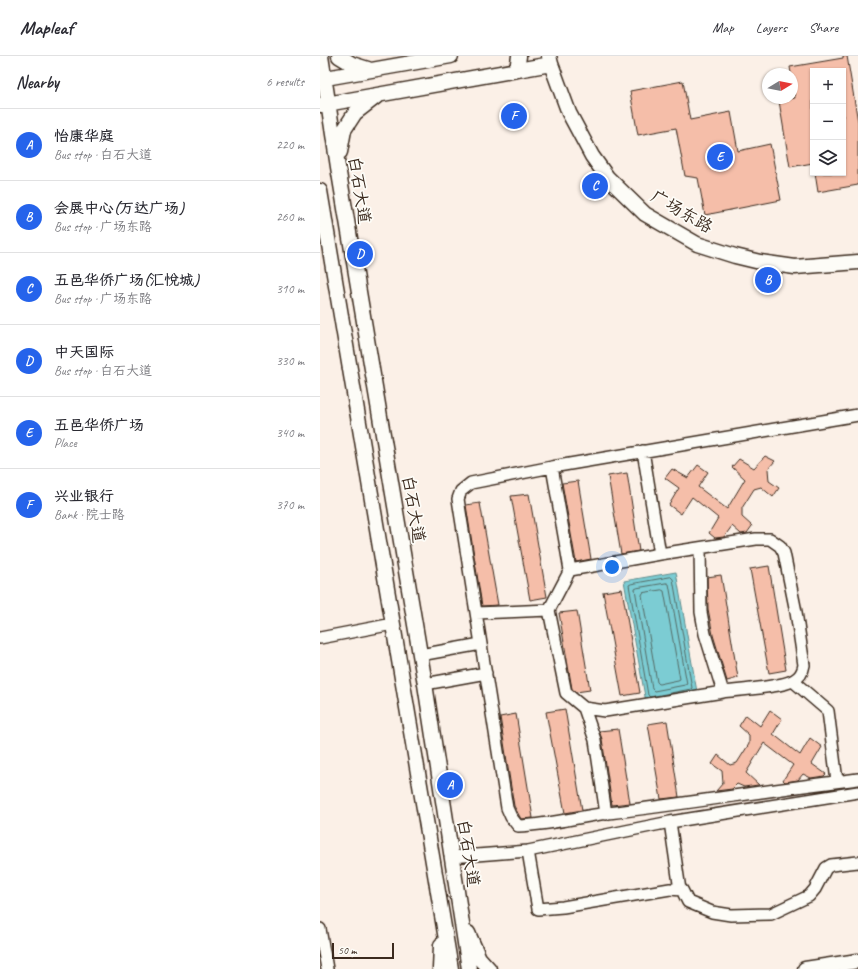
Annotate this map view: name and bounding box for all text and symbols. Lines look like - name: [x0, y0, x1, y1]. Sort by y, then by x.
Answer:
- text: Mapleaf: [20, 16, 73, 40]
- text: Map: [712, 19, 734, 36]
- text: Layers: [756, 19, 787, 36]
- text: Share: [809, 19, 838, 36]
- north arrow: [762, 68, 798, 104]
- map controls: [810, 68, 846, 176]
- button: +: [810, 68, 846, 104]
- text: Nearby: [16, 72, 59, 93]
- text: 6 results: [266, 74, 304, 90]
- pin: F: [501, 101, 527, 131]
- button: −: [810, 104, 846, 140]
- text: 怡康华庭: [54, 127, 114, 146]
- text: A: [26, 137, 32, 153]
- text: 220 m: [276, 137, 304, 153]
- button: layers: [810, 140, 846, 176]
- pin: E: [707, 142, 733, 172]
- text: Bus stop · 白石大道: [54, 147, 152, 163]
- street label: 白石大道: [344, 155, 375, 225]
- pin: C: [582, 171, 608, 201]
- street label: 广场东路: [647, 185, 716, 238]
- text: 会展中心(万达广场): [54, 199, 184, 218]
- text: B: [26, 209, 32, 225]
- text: 260 m: [276, 209, 304, 225]
- text: Bus stop · 广场东路: [54, 219, 152, 235]
- pin: D: [347, 239, 373, 269]
- pin: B: [755, 265, 781, 295]
- text: 五邑华侨广场(汇悦城): [54, 271, 199, 290]
- text: C: [26, 281, 32, 297]
- text: 310 m: [276, 281, 304, 297]
- text: Bus stop · 广场东路: [54, 291, 152, 307]
- text: 中天国际: [54, 343, 114, 362]
- text: D: [25, 353, 33, 369]
- text: 330 m: [276, 353, 304, 369]
- text: Bus stop · 白石大道: [54, 363, 152, 379]
- text: 五邑华侨广场: [54, 416, 144, 435]
- text: E: [26, 425, 32, 441]
- text: 340 m: [276, 425, 304, 441]
- text: Place: [54, 435, 77, 451]
- street label: 白石大道: [397, 474, 430, 544]
- text: 兴业银行: [54, 487, 114, 506]
- text: F: [26, 497, 32, 513]
- text: 370 m: [276, 497, 304, 513]
- text: Bank · 院士路: [54, 507, 125, 523]
- your location: [602, 557, 622, 577]
- pin: A: [437, 770, 463, 800]
- street label: 白石大道: [453, 818, 484, 888]
- scale bar: [332, 941, 394, 960]
- text: 50 m: [338, 943, 357, 957]

